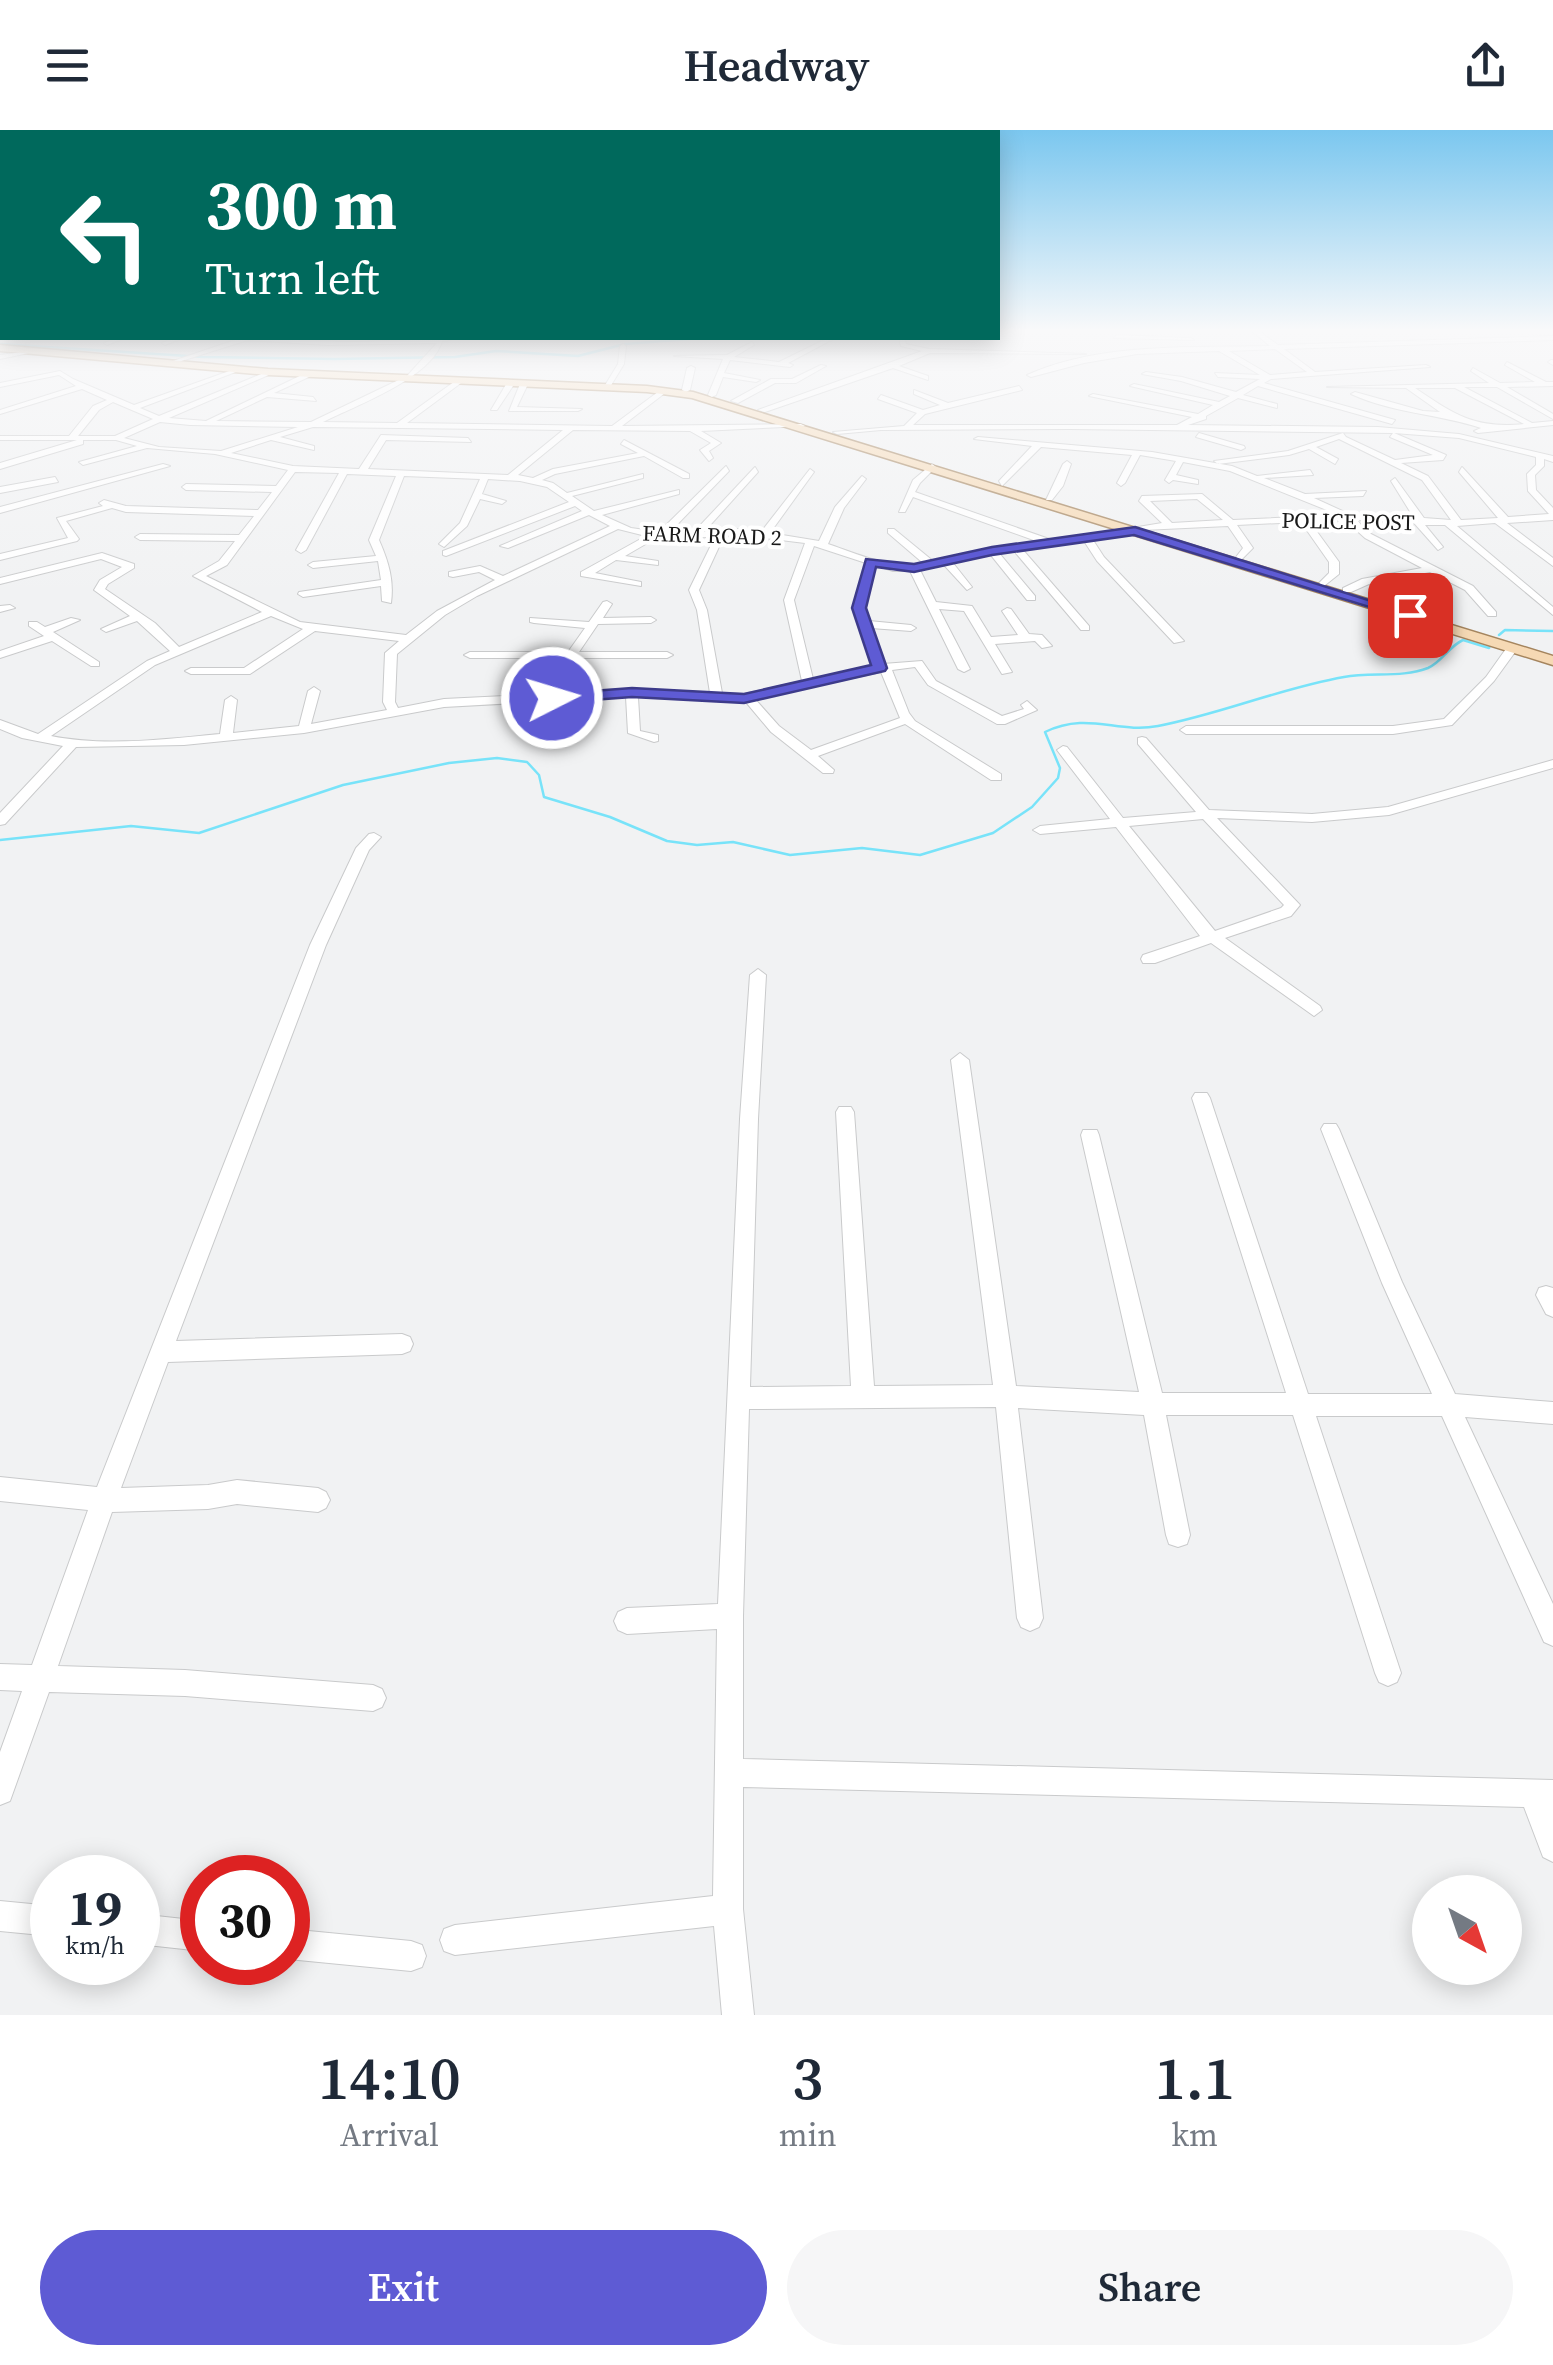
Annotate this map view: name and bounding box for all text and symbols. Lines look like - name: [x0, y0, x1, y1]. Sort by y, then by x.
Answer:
- text: Headway: [683, 34, 870, 96]
- icon: menu: [40, 38, 95, 93]
- icon: share: [1458, 38, 1513, 93]
- text: 300 m: [205, 156, 397, 252]
- icon: left: [40, 170, 170, 300]
- text: Turn left: [205, 247, 379, 309]
- street label: POLICE POST: [1281, 505, 1415, 537]
- street label: FARM ROAD 2: [642, 518, 782, 552]
- pin: [1368, 573, 1453, 658]
- icon: arrive: [1383, 588, 1438, 643]
- position arrow: [500, 646, 604, 750]
- speed limit sign: 30: [180, 1855, 310, 1985]
- text: 19: [68, 1873, 122, 1942]
- north arrow: [1412, 1875, 1522, 1985]
- map controls: [1412, 1875, 1522, 1985]
- text: km/h: [65, 1928, 125, 1962]
- text: 14:10: [318, 2037, 461, 2119]
- text: 3: [792, 2037, 823, 2119]
- text: 1.1: [1155, 2037, 1235, 2119]
- text: Arrival: [340, 2113, 439, 2157]
- text: min: [779, 2113, 837, 2157]
- text: km: [1172, 2113, 1218, 2157]
- button: Exit: [40, 2230, 767, 2345]
- button: Share: [787, 2230, 1513, 2345]

